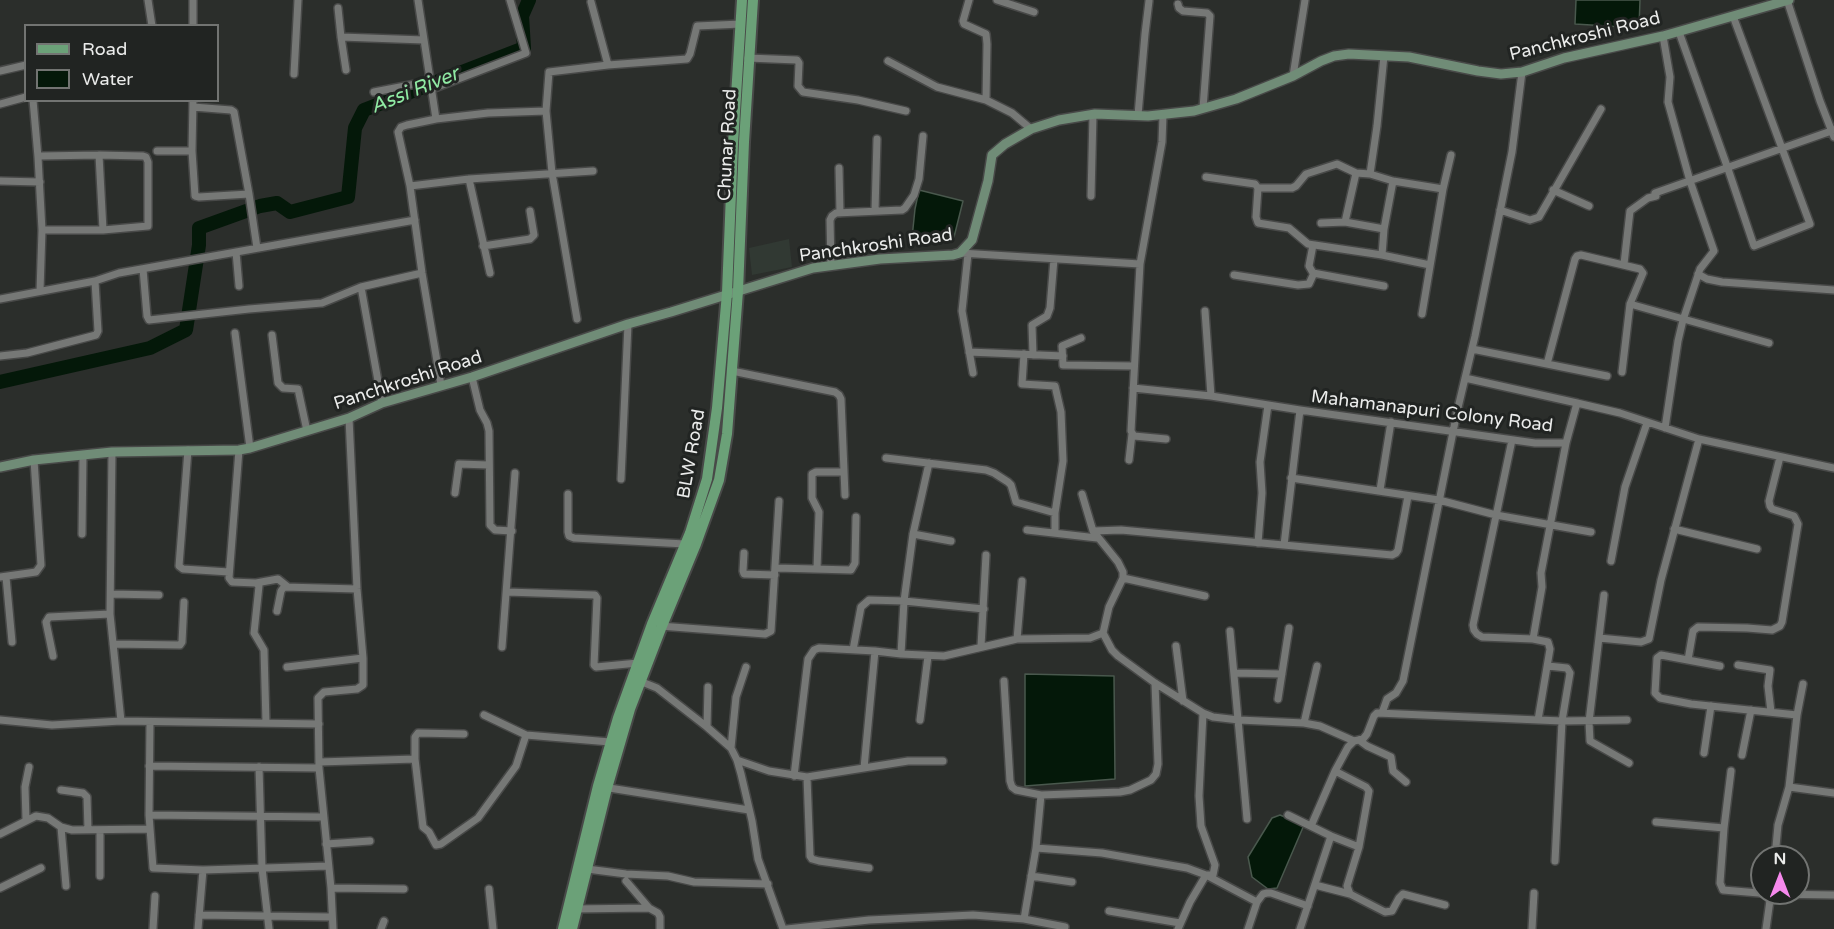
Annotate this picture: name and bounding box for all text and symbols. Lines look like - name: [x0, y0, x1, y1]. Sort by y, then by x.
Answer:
- street label: Panchkroshi Road: [1507, 8, 1663, 66]
- legend: [24, 24, 219, 102]
- text: Road: [82, 38, 127, 60]
- water label: Assi River: [367, 62, 463, 120]
- text: Water: [82, 68, 133, 90]
- street label: Chunar Road: [714, 88, 742, 202]
- street label: Panchkroshi Road: [798, 225, 954, 267]
- street label: Panchkroshi Road: [331, 347, 485, 415]
- street label: Mahamanapuri Colony Road: [1310, 386, 1554, 438]
- street label: BLW Road: [674, 408, 710, 500]
- north arrow: [1750, 845, 1810, 905]
- text: N: [1774, 849, 1786, 869]

